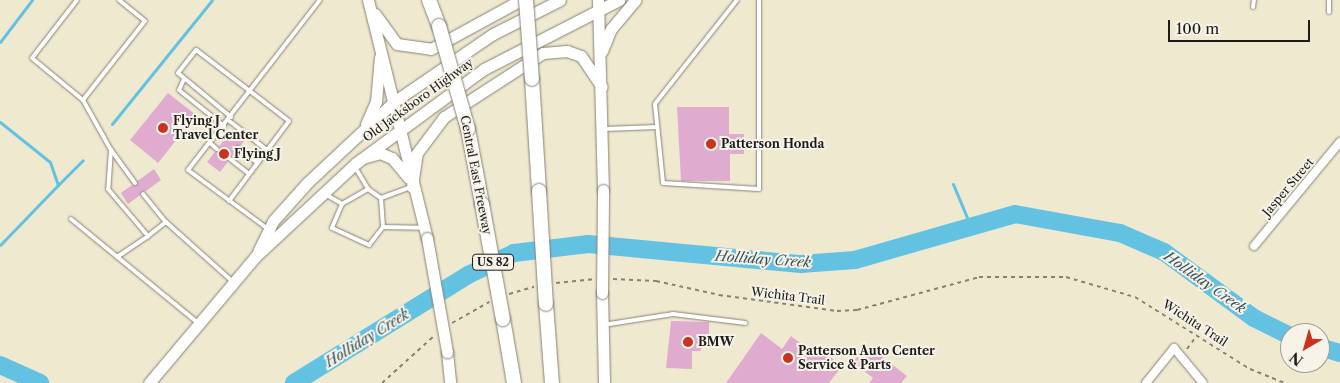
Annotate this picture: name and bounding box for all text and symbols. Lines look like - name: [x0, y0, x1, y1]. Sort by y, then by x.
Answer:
- scale bar: [1170, 10, 1312, 42]
- text: 100 m: [1176, 19, 1219, 38]
- street label: Old Jacksboro Highway: [360, 55, 476, 145]
- place label: Flying J Travel Center: [173, 114, 258, 142]
- street label: Central East Freeway: [457, 114, 495, 236]
- marker: Flying J Travel Center: [157, 122, 169, 134]
- place label: Patterson Honda: [721, 137, 825, 151]
- marker: Patterson Honda: [705, 138, 717, 150]
- place label: Flying J: [234, 147, 281, 161]
- marker: Flying J: [218, 148, 230, 160]
- street label: Jasper Street: [1259, 155, 1317, 219]
- water label: Holliday Creek: [715, 247, 811, 271]
- water label: Holliday Creek: [1161, 248, 1249, 316]
- road number: US 82: [472, 253, 514, 270]
- street label: Wichita Trail: [750, 284, 826, 308]
- street label: Wichita Trail: [1160, 297, 1230, 349]
- water label: Holliday Creek: [322, 305, 412, 371]
- north arrow: [1280, 323, 1330, 373]
- place label: BMW: [698, 335, 734, 349]
- marker: BMW: [682, 336, 694, 348]
- place label: Patterson Auto Center Service & Parts: [798, 344, 935, 372]
- text: N: [1286, 348, 1307, 370]
- marker: Patterson Auto Center Service & Parts: [782, 352, 794, 364]

